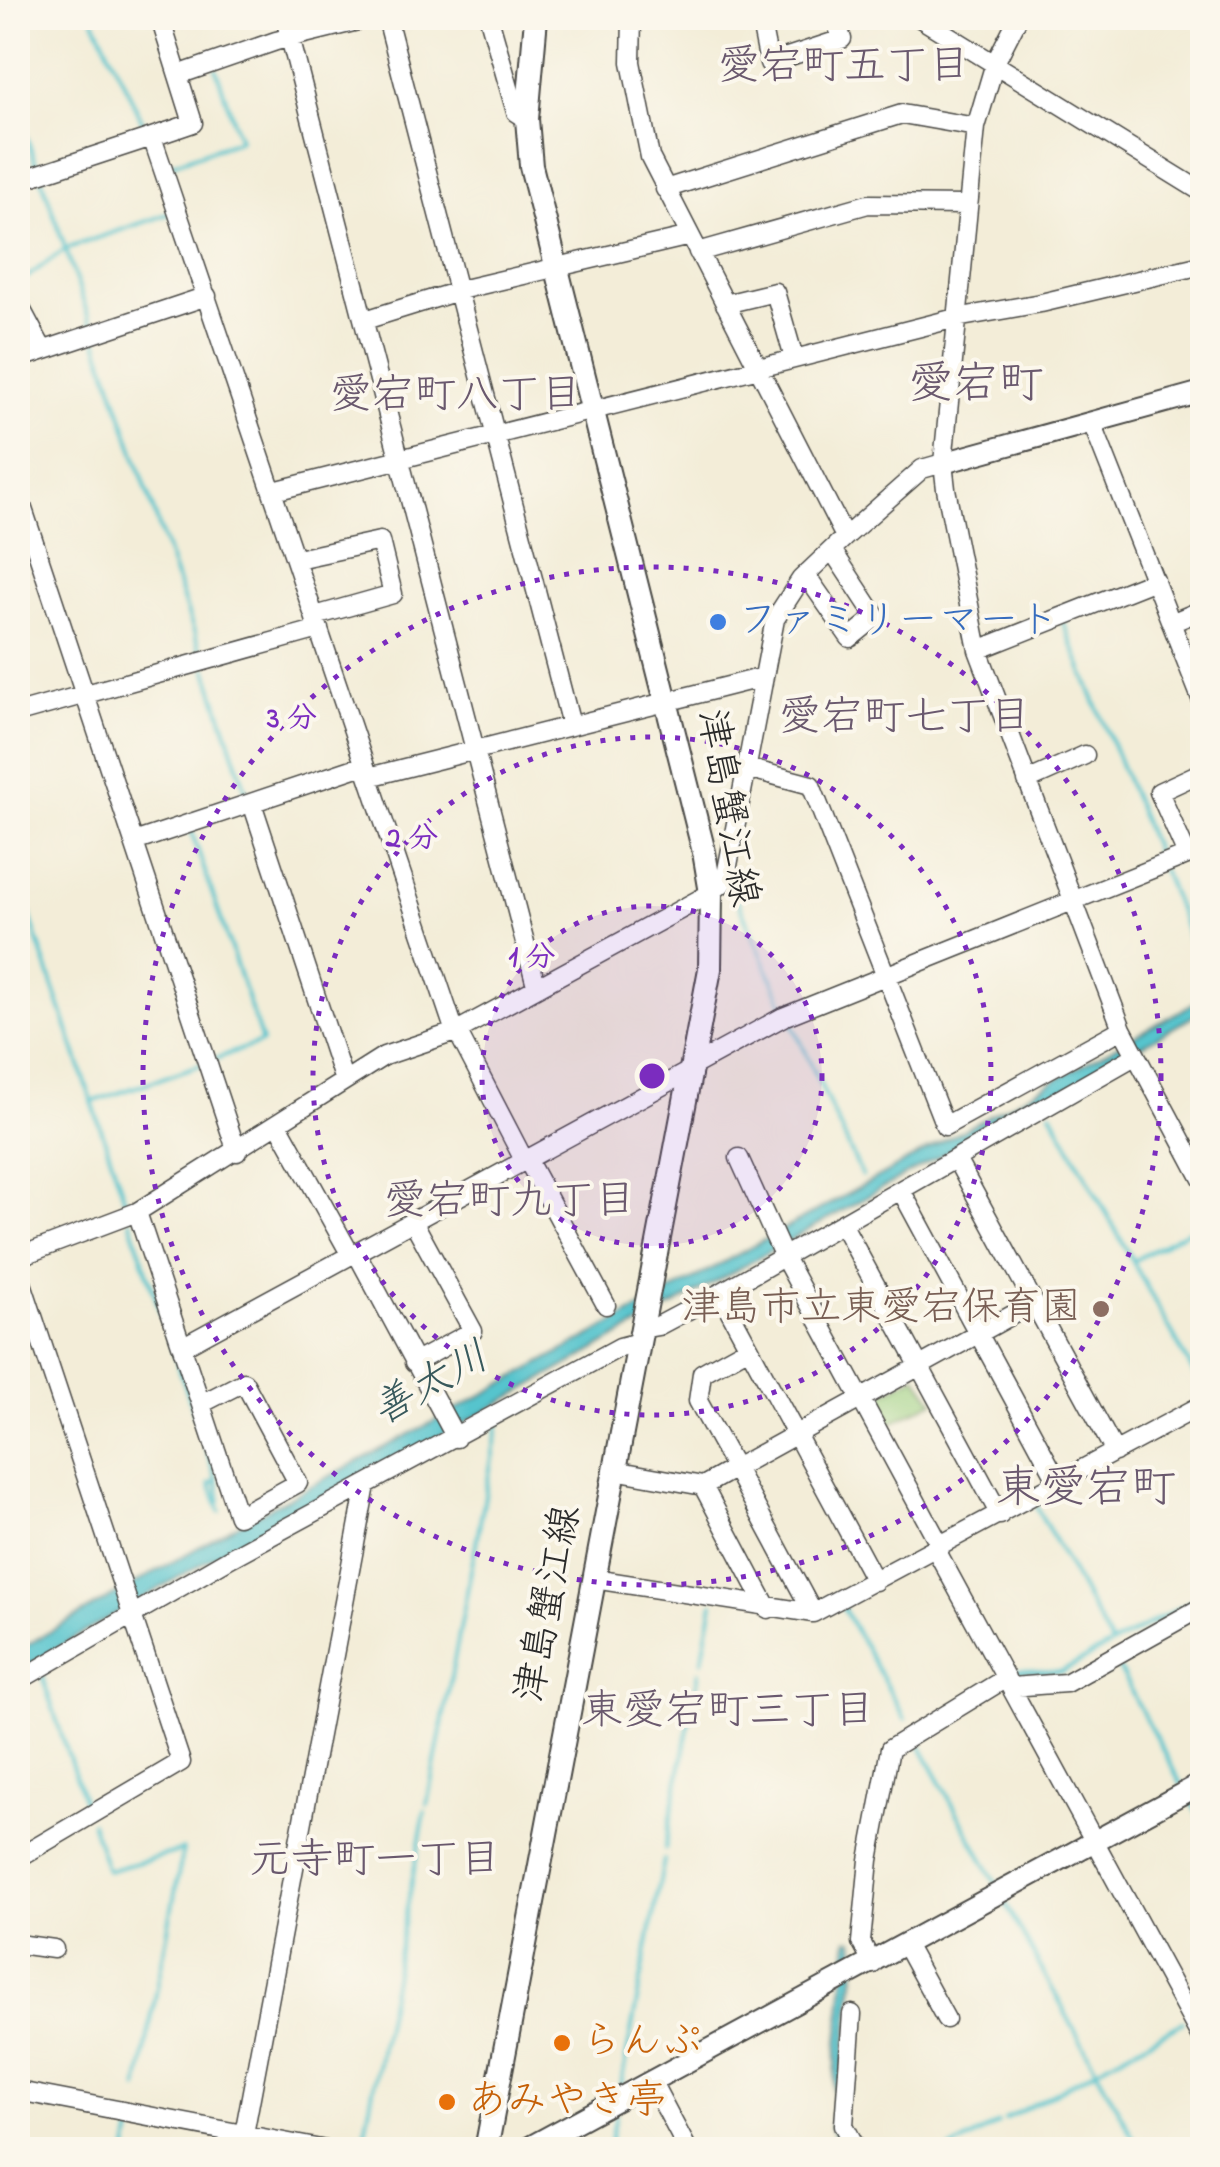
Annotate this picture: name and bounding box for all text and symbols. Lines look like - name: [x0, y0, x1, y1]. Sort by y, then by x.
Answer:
- district label: 愛宕町五丁目: [718, 37, 970, 98]
- district label: 愛宕町: [908, 353, 1044, 419]
- district label: 愛宕町八丁目: [330, 366, 582, 427]
- place label: ファミリーマート: [738, 593, 1059, 652]
- marker: ファミリーマート: [707, 611, 729, 633]
- district label: 愛宕町七丁目: [779, 688, 1031, 749]
- text: 3 分: [266, 698, 317, 742]
- street label: 津島蟹江線: [680, 704, 772, 912]
- text: 2 分: [385, 818, 438, 862]
- text: 1 分: [508, 937, 556, 981]
- centre of rings: [634, 1058, 670, 1094]
- district label: 愛宕町九丁目: [384, 1172, 636, 1233]
- place label: 津島市立東愛宕保育園: [681, 1280, 1081, 1339]
- marker: 津島市立東愛宕保育園: [1090, 1298, 1112, 1320]
- water label: 善太川: [361, 1328, 501, 1442]
- district label: 東愛宕町: [996, 1457, 1176, 1523]
- street label: 津島蟹江線: [502, 1500, 598, 1708]
- district label: 東愛宕町三丁目: [581, 1682, 875, 1743]
- district label: 元寺町一丁目: [249, 1831, 501, 1892]
- place label: らんぷ: [582, 2014, 702, 2073]
- marker: らんぷ: [551, 2032, 573, 2054]
- place label: あみやき亭: [467, 2073, 667, 2132]
- marker: あみやき亭: [436, 2091, 458, 2113]

